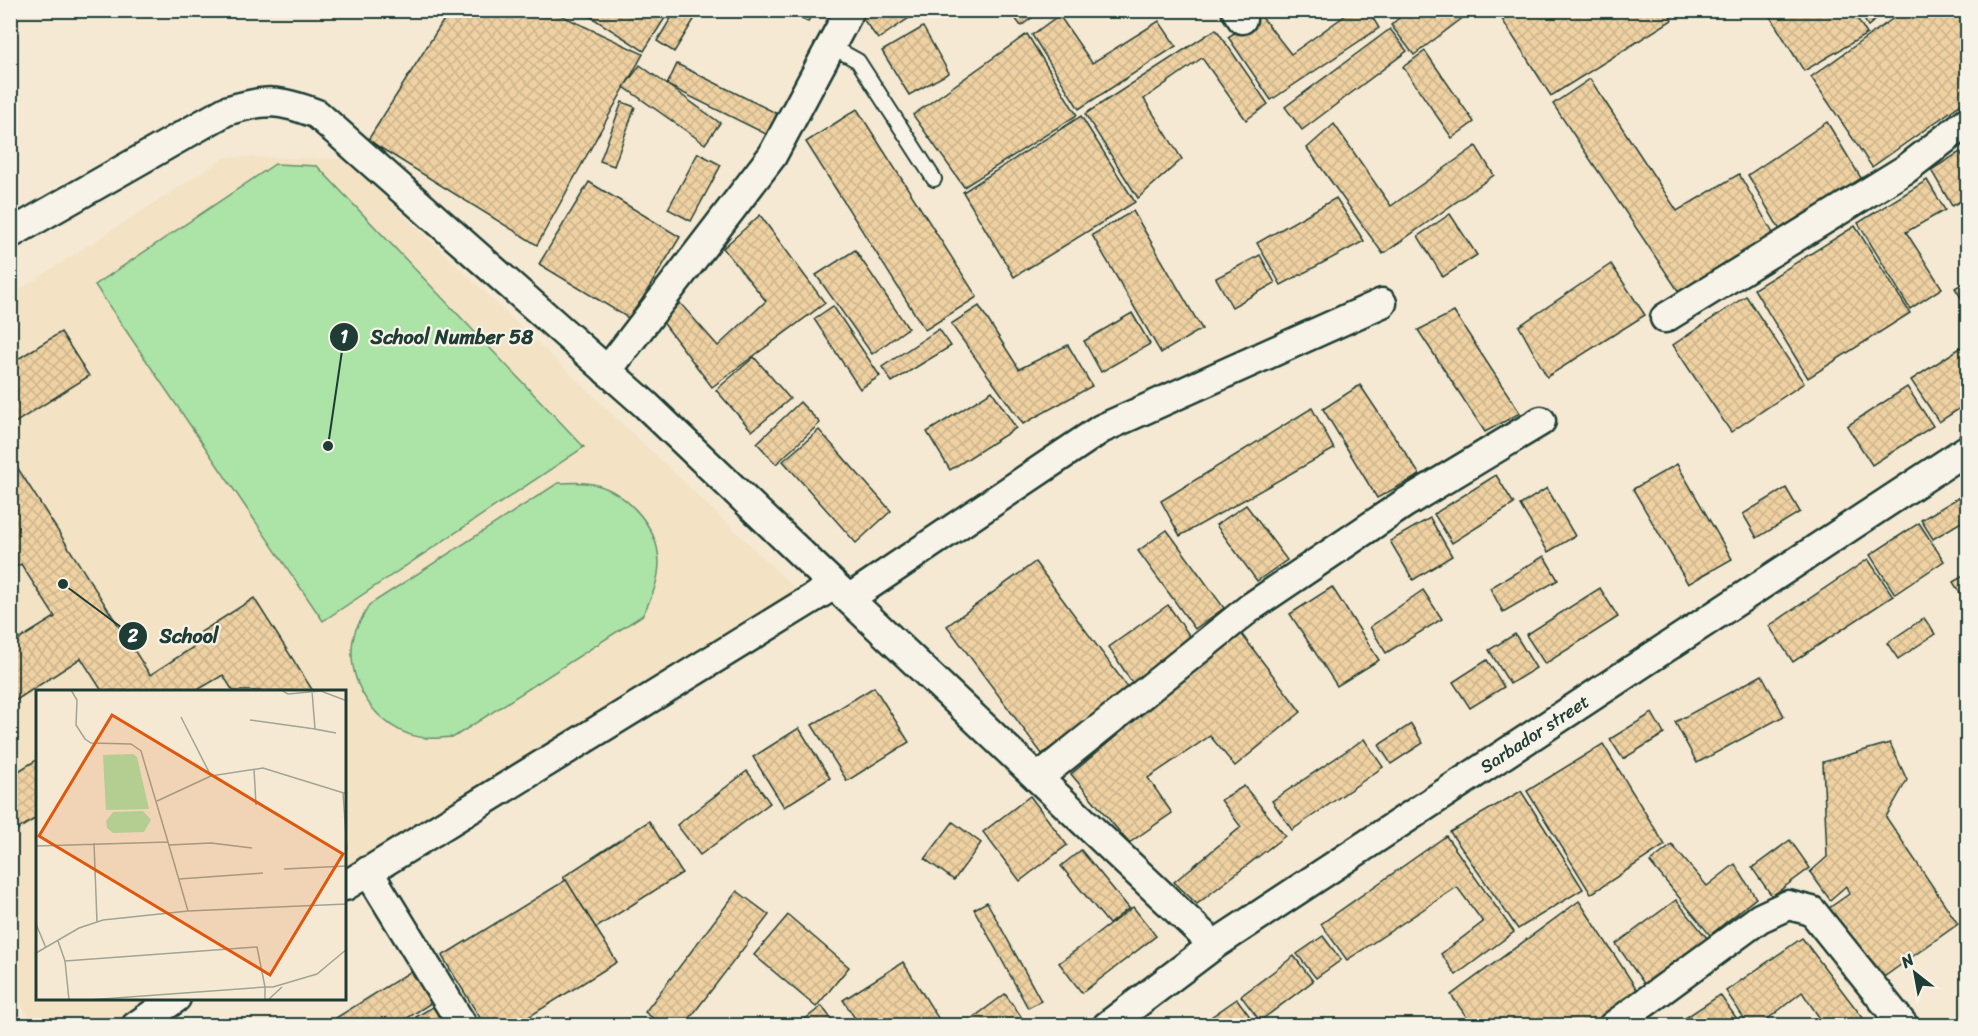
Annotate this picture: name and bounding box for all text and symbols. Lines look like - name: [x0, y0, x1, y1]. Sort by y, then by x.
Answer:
- callout: School Number 58: [329, 318, 546, 356]
- text: School Number 58: [370, 320, 534, 355]
- text: 1: [340, 321, 348, 353]
- callout: School: [118, 617, 231, 655]
- text: School: [158, 619, 220, 654]
- text: 2: [127, 620, 139, 652]
- street label: Sarbador street: [1473, 686, 1596, 782]
- inset map: [36, 690, 346, 1000]
- north arrow: [1885, 943, 1945, 1003]
- text: N: [1894, 945, 1921, 976]

